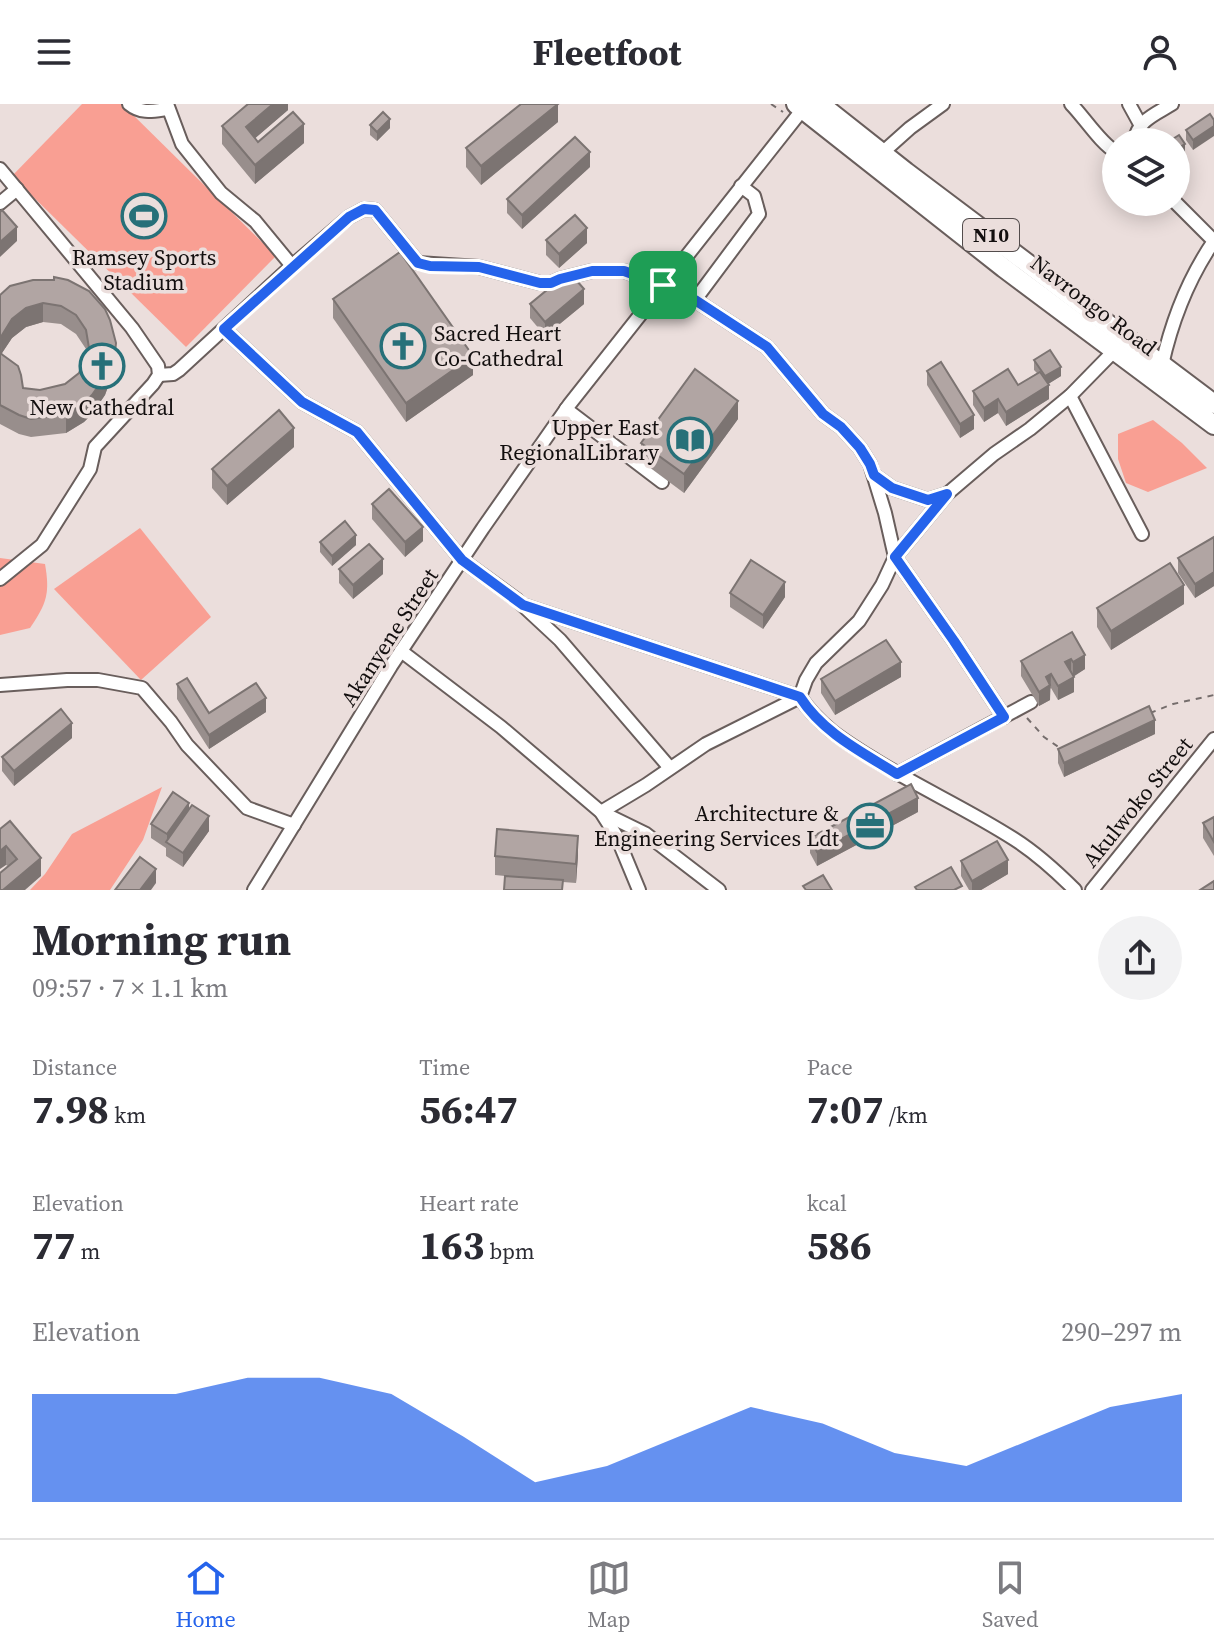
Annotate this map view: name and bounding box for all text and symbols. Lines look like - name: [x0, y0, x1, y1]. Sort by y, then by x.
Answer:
- text: Fleetfoot: [533, 28, 682, 77]
- icon: menu: [32, 30, 76, 74]
- icon: person: [1138, 30, 1182, 74]
- map controls: [1102, 128, 1190, 216]
- button: layers: [1102, 128, 1190, 216]
- sports icon: Ramsey Sports Stadium: [120, 192, 168, 240]
- road number: N10: [963, 219, 1019, 251]
- place label: Ramsey Sports Stadium: [72, 242, 216, 297]
- street label: Navrongo Road: [1025, 248, 1164, 363]
- pin: [629, 251, 697, 319]
- icon: arrive: [641, 263, 685, 307]
- place label: Sacred Heart Co-Cathedral: [434, 318, 563, 373]
- church icon: Sacred Heart Co-Cathedral: [379, 322, 427, 370]
- church icon: New Cathedral: [78, 342, 126, 390]
- place label: New Cathedral: [30, 392, 174, 422]
- place label: Upper East RegionalLibrary: [499, 412, 660, 467]
- library icon: Upper East RegionalLibrary: [666, 416, 714, 464]
- street label: Akanyene Street: [333, 561, 445, 712]
- street label: Akulwoko Street: [1075, 730, 1199, 873]
- place label: Architecture & Engineering Services Ldt: [594, 798, 840, 853]
- office icon: Architecture & Engineering Services Ldt: [846, 802, 894, 850]
- text: Morning run: [32, 909, 291, 970]
- button: share: [1098, 916, 1182, 1000]
- text: 09:57 · 7 × 1.1 km: [32, 970, 228, 1006]
- text: Distance: [32, 1052, 117, 1082]
- text: Time: [419, 1052, 470, 1082]
- text: Pace: [807, 1052, 853, 1082]
- text: 7.98: [32, 1082, 109, 1136]
- text: 56:47: [419, 1082, 518, 1136]
- text: 7:07: [807, 1082, 884, 1136]
- text: km: [109, 1100, 146, 1130]
- text: /km: [884, 1100, 928, 1130]
- text: Elevation: [32, 1188, 124, 1218]
- text: Heart rate: [419, 1188, 519, 1218]
- text: kcal: [807, 1188, 847, 1218]
- text: 77: [32, 1218, 75, 1272]
- text: 163: [419, 1218, 484, 1272]
- text: 586: [807, 1218, 872, 1272]
- text: m: [75, 1236, 100, 1266]
- text: bpm: [484, 1236, 535, 1266]
- text: Elevation: [32, 1314, 141, 1350]
- text: 290–297 m: [1061, 1314, 1182, 1350]
- tab: Home: [176, 1556, 236, 1634]
- tab: Map: [587, 1556, 631, 1634]
- tab: Saved: [982, 1556, 1038, 1634]

